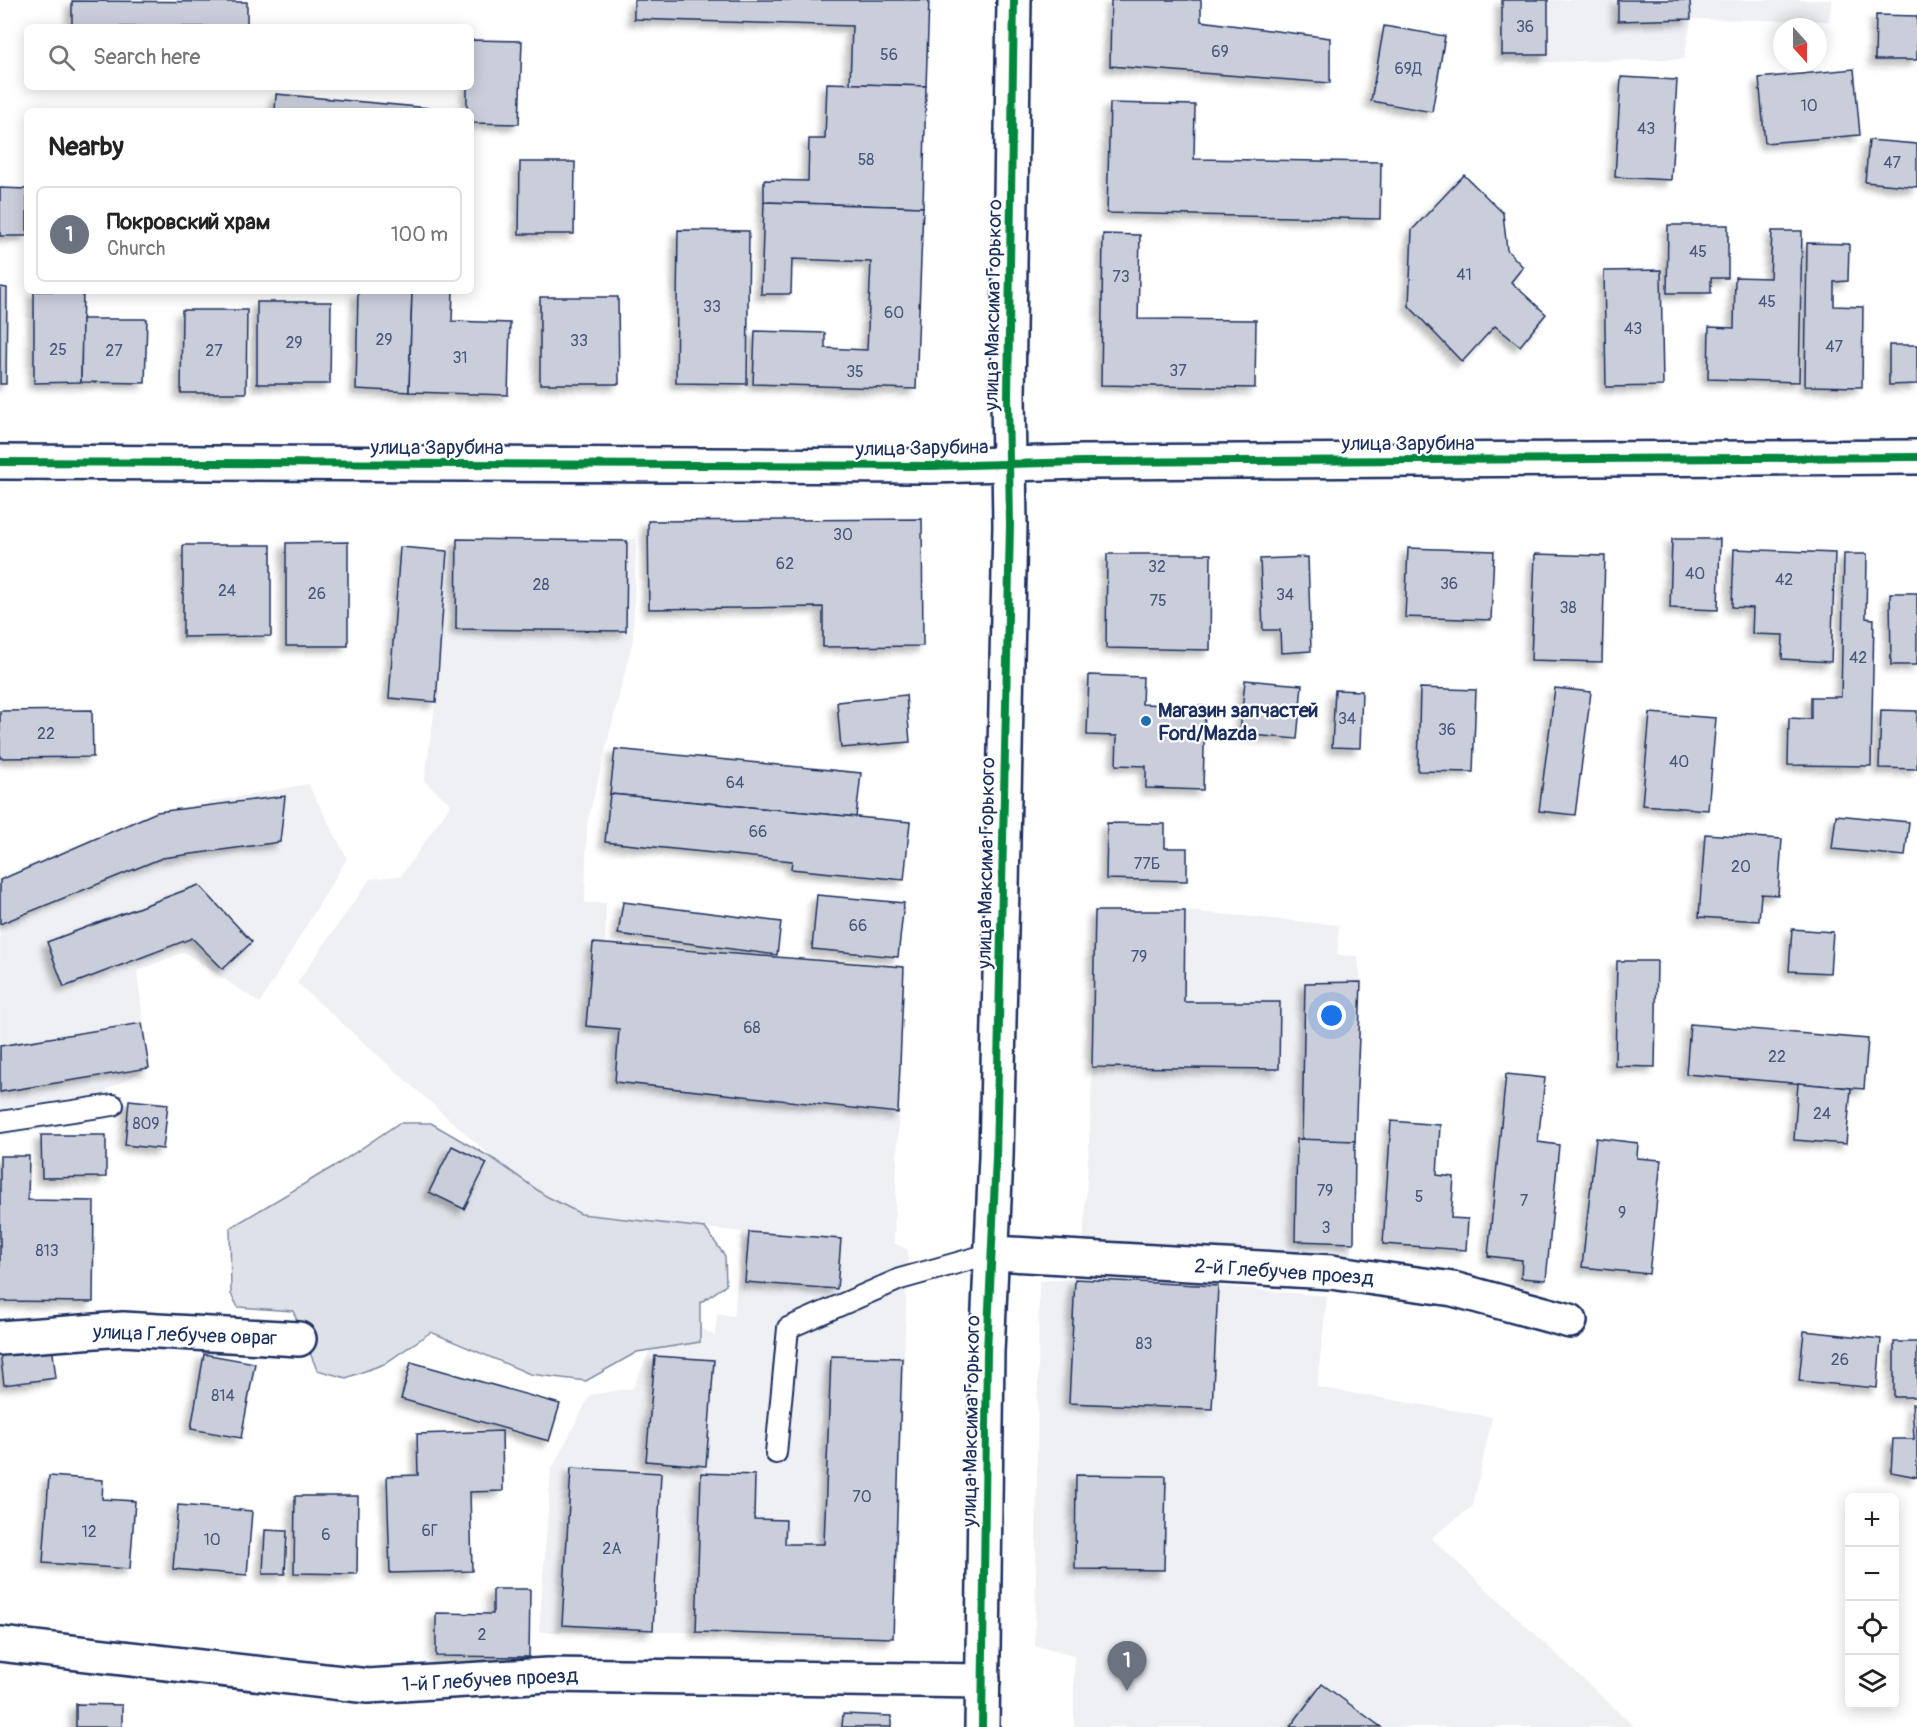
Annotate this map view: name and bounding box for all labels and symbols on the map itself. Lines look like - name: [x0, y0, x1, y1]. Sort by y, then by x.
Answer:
- house number: 36: [1516, 17, 1534, 37]
- north arrow: [1773, 18, 1827, 72]
- house number: 69: [1211, 42, 1229, 62]
- house number: 56: [880, 45, 898, 65]
- house number: 69Д: [1394, 59, 1422, 79]
- house number: 10: [1800, 96, 1818, 116]
- house number: 43: [1637, 119, 1655, 139]
- house number: 58: [858, 150, 874, 170]
- house number: 47: [1883, 153, 1901, 173]
- street label: улица Максима Горького: [979, 199, 1007, 412]
- house number: 45: [1689, 242, 1707, 262]
- house number: 41: [1456, 265, 1472, 285]
- house number: 73: [1112, 267, 1130, 287]
- house number: 45: [1758, 292, 1776, 312]
- house number: 33: [703, 297, 721, 317]
- house number: 60: [884, 303, 904, 323]
- house number: 43: [1624, 319, 1642, 339]
- house number: 29: [375, 330, 393, 350]
- house number: 33: [570, 331, 588, 351]
- house number: 29: [285, 333, 303, 353]
- house number: 47: [1825, 337, 1843, 357]
- house number: 25: [49, 340, 67, 360]
- house number: 27: [105, 341, 123, 361]
- house number: 27: [205, 341, 223, 361]
- house number: 31: [452, 348, 468, 368]
- house number: 37: [1169, 361, 1187, 381]
- house number: 35: [846, 362, 864, 382]
- street label: улица Зарубина: [1340, 431, 1475, 456]
- street label: улица Зарубина: [854, 434, 989, 462]
- street label: улица Зарубина: [369, 435, 504, 460]
- house number: 30: [833, 525, 853, 545]
- house number: 62: [776, 554, 794, 574]
- house number: 32: [1148, 557, 1166, 577]
- house number: 40: [1685, 564, 1705, 584]
- house number: 42: [1775, 570, 1793, 590]
- house number: 36: [1440, 574, 1458, 594]
- house number: 28: [532, 575, 550, 595]
- house number: 24: [218, 581, 236, 601]
- house number: 26: [308, 584, 326, 604]
- house number: 34: [1276, 585, 1294, 605]
- house number: 75: [1149, 591, 1167, 611]
- house number: 38: [1560, 598, 1577, 618]
- house number: 42: [1849, 648, 1867, 668]
- place label: Магазин запчастей Ford/Mazda: [1158, 698, 1318, 746]
- house number: 34: [1338, 709, 1356, 729]
- marker: Магазин запчастей Ford/Mazda: [1139, 714, 1153, 728]
- house number: 36: [1438, 720, 1456, 740]
- house number: 22: [37, 724, 55, 744]
- house number: 40: [1669, 752, 1689, 772]
- street label: улица Максима Горького: [972, 757, 1000, 970]
- house number: 64: [726, 773, 744, 793]
- house number: 66: [749, 822, 767, 842]
- house number: 77Б: [1134, 854, 1160, 874]
- house number: 20: [1731, 857, 1751, 877]
- house number: 66: [849, 916, 867, 936]
- house number: 79: [1131, 947, 1147, 967]
- your location: [1317, 1001, 1346, 1030]
- house number: 68: [743, 1018, 761, 1038]
- house number: 22: [1768, 1047, 1786, 1067]
- house number: 24: [1813, 1104, 1831, 1124]
- house number: 809: [132, 1114, 160, 1134]
- house number: 79: [1317, 1181, 1333, 1201]
- house number: 5: [1415, 1187, 1423, 1207]
- house number: 7: [1520, 1191, 1529, 1211]
- house number: 9: [1618, 1203, 1626, 1223]
- house number: 3: [1322, 1218, 1331, 1238]
- house number: 813: [35, 1241, 59, 1261]
- street label: 2-й Глебучев проезд: [1194, 1253, 1374, 1291]
- street label: улица Максима Горького: [957, 1315, 985, 1528]
- street label: улица Глебучев овраг: [91, 1319, 278, 1351]
- house number: 83: [1136, 1334, 1153, 1354]
- house number: 26: [1831, 1350, 1849, 1370]
- house number: 814: [211, 1386, 235, 1406]
- house number: 70: [852, 1487, 872, 1507]
- house number: 6Г: [422, 1521, 438, 1541]
- house number: 12: [81, 1522, 97, 1542]
- house number: 6: [321, 1525, 331, 1545]
- house number: 10: [203, 1530, 221, 1550]
- house number: 2А: [602, 1539, 622, 1559]
- house number: 2: [478, 1625, 487, 1645]
- pin: 1: [1108, 1642, 1146, 1691]
- street label: 1-й Глебучев проезд: [401, 1663, 579, 1697]

